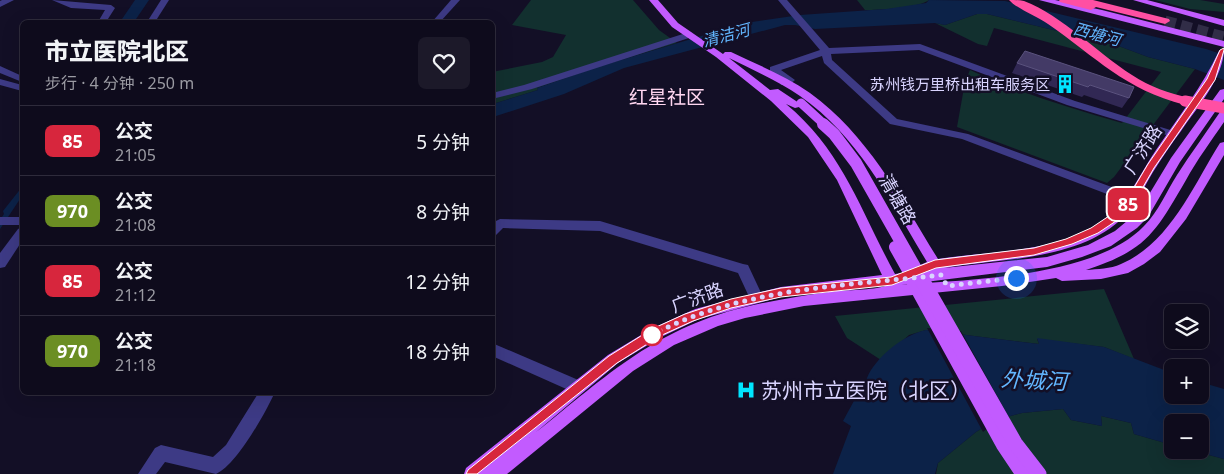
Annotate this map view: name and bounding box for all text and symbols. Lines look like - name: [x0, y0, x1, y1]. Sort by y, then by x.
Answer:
- water label: 清洁河: [700, 17, 755, 52]
- water label: 西塘河: [1071, 17, 1126, 52]
- text: 市立医院北区: [45, 34, 189, 67]
- button: heart: [418, 37, 470, 89]
- text: 步行 · 4 分钟 · 250 m: [45, 72, 194, 94]
- building icon: 苏州钱万里桥出租车服务区: [1054, 73, 1076, 95]
- place label: 苏州钱万里桥出租车服务区: [870, 74, 1050, 94]
- district label: 红星社区: [629, 84, 705, 110]
- text: 公交: [115, 118, 153, 144]
- street label: 广济路: [1117, 120, 1167, 178]
- text: 85: [62, 129, 83, 153]
- text: 5 分钟: [416, 129, 470, 155]
- text: 21:05: [115, 144, 156, 166]
- street label: 清塘路: [874, 170, 922, 228]
- text: 公交: [115, 188, 153, 214]
- line badge: 85: [1106, 188, 1150, 220]
- text: 85: [1118, 192, 1138, 216]
- text: 970: [57, 199, 88, 223]
- text: 8 分钟: [416, 199, 470, 225]
- text: 21:08: [115, 214, 156, 236]
- text: 公交: [115, 258, 153, 284]
- your location: [1004, 266, 1029, 291]
- text: 85: [62, 269, 83, 293]
- text: 12 分钟: [405, 269, 470, 295]
- street label: 广济路: [668, 276, 726, 318]
- text: 21:12: [115, 284, 156, 306]
- map controls: [1164, 304, 1209, 459]
- button: layers: [1164, 304, 1209, 349]
- unlabelled marker: [641, 324, 663, 346]
- text: 公交: [115, 328, 153, 354]
- text: 970: [57, 339, 88, 363]
- text: 18 分钟: [405, 339, 470, 365]
- text: 21:18: [115, 354, 156, 376]
- button: +: [1164, 359, 1209, 404]
- water label: 外城河: [1000, 362, 1072, 396]
- place label: 苏州市立医院（北区）: [761, 376, 971, 404]
- hospital icon: 苏州市立医院（北区）: [735, 379, 757, 401]
- button: −: [1164, 414, 1209, 459]

